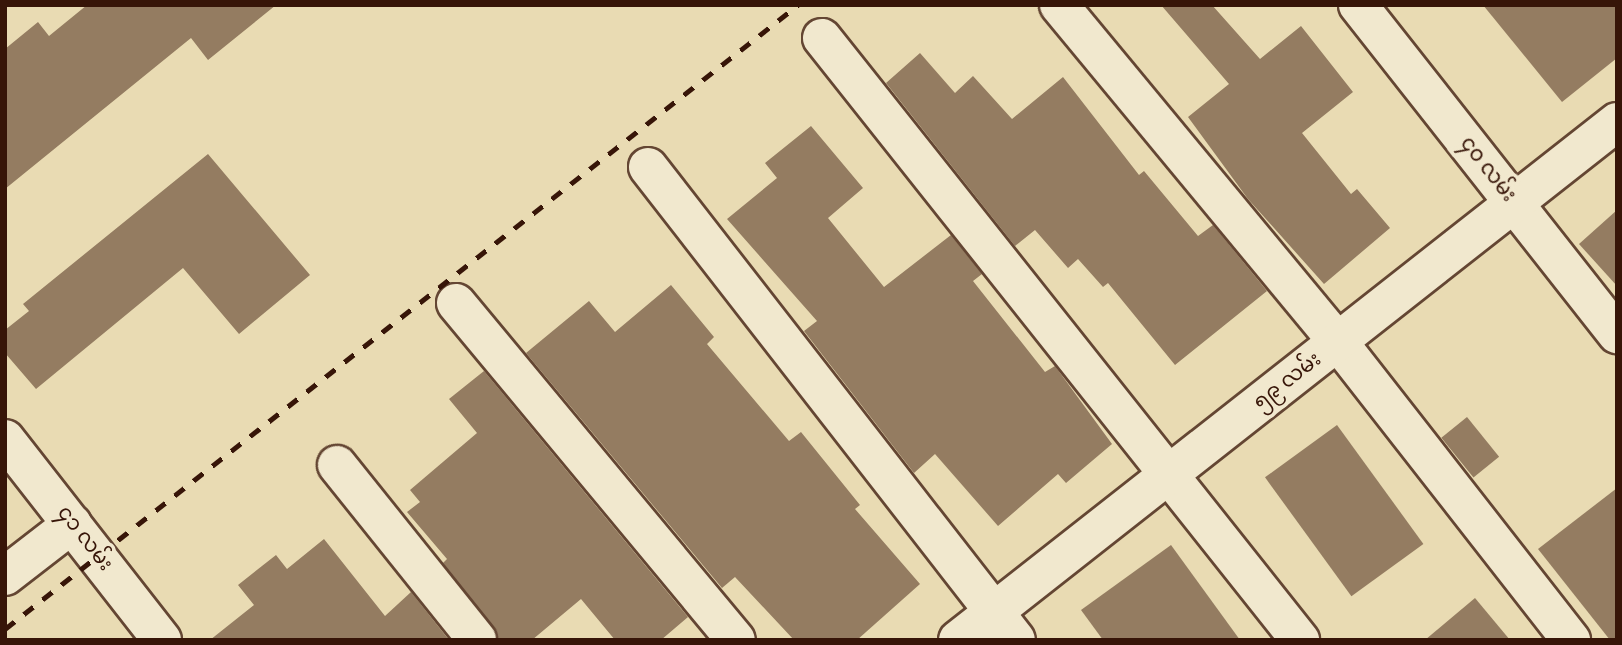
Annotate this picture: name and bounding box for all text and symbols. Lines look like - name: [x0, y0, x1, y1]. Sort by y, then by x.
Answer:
- street label: ၄၀ လမ်း: [1454, 132, 1520, 208]
- street label: ၅၉ လမ်း: [1249, 348, 1327, 416]
- street label: ၄၁ လမ်း: [51, 501, 117, 577]

